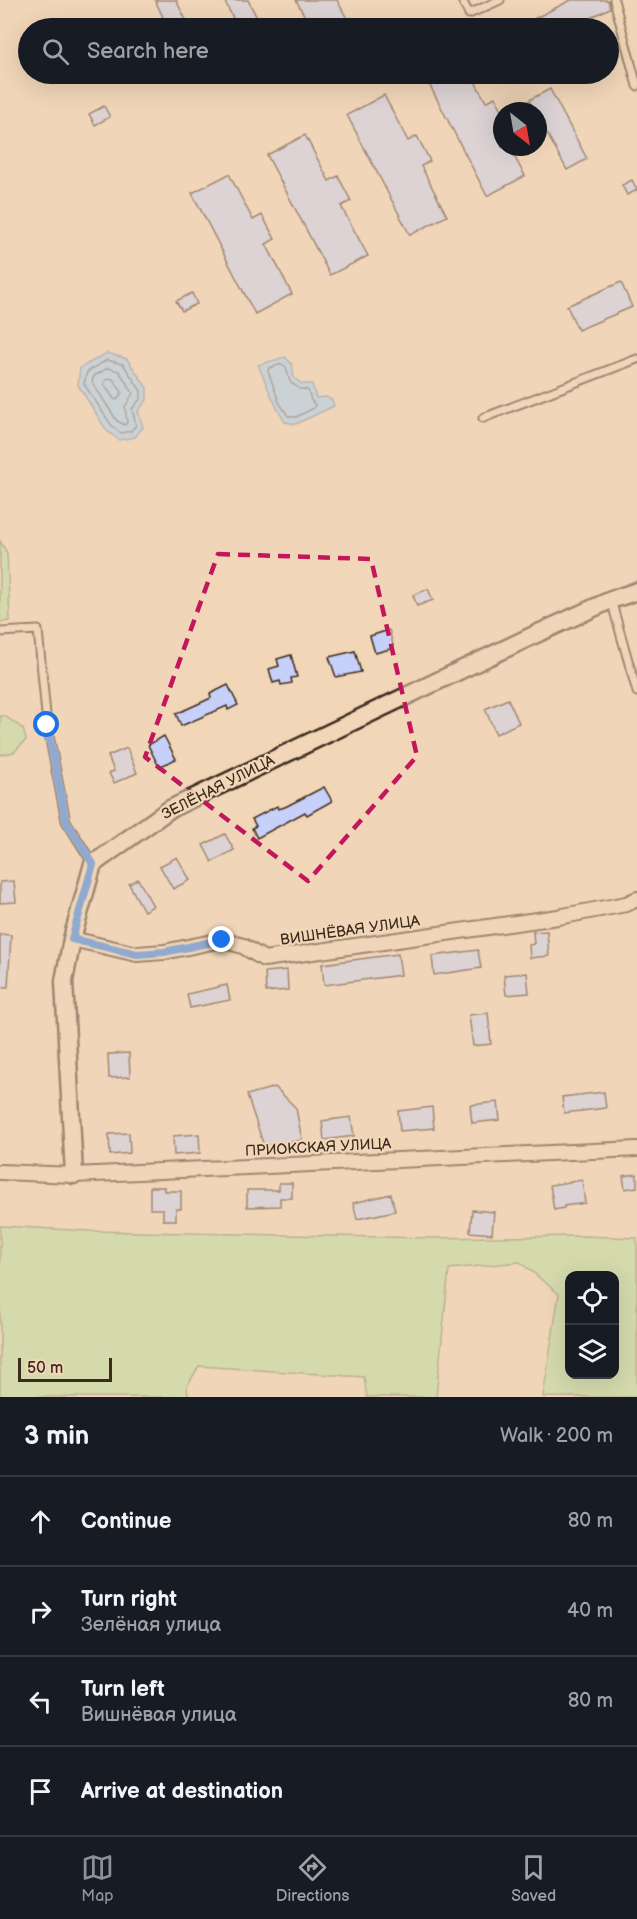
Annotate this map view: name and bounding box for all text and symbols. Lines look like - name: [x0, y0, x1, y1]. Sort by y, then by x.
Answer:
- search box: [18, 18, 619, 84]
- icon: search: [39, 35, 72, 68]
- text: Search here: [87, 38, 209, 65]
- north arrow: [493, 102, 547, 156]
- route start: [33, 711, 59, 737]
- street label: ЗЕЛЁНАЯ УЛИЦА: [159, 750, 279, 824]
- street label: ВИШНЁВАЯ УЛИЦА: [279, 911, 422, 950]
- route end: [208, 926, 234, 952]
- street label: ПРИОКСКАЯ УЛИЦА: [244, 1134, 393, 1161]
- map controls: [565, 1271, 619, 1379]
- button: locate: [565, 1271, 619, 1325]
- button: layers: [565, 1325, 619, 1379]
- scale bar: [18, 1355, 112, 1382]
- text: 50 m: [27, 1359, 63, 1378]
- text: 3 min: [24, 1421, 89, 1452]
- text: Walk · 200 m: [500, 1424, 613, 1448]
- icon: ahead: [24, 1505, 57, 1538]
- text: Continue: [81, 1508, 171, 1535]
- text: 80 m: [568, 1509, 613, 1533]
- text: Turn right: [81, 1586, 177, 1613]
- icon: right: [24, 1595, 57, 1628]
- text: 40 m: [567, 1599, 613, 1623]
- text: Зелёная улица: [81, 1613, 221, 1637]
- text: Turn left: [81, 1676, 165, 1703]
- icon: left: [24, 1685, 57, 1718]
- text: 80 m: [568, 1689, 613, 1713]
- text: Вишнёвая улица: [81, 1703, 237, 1727]
- icon: arrive: [24, 1775, 57, 1808]
- text: Arrive at destination: [81, 1778, 283, 1805]
- tab: Map: [81, 1851, 114, 1906]
- tab: Directions: [276, 1851, 349, 1906]
- tab: Saved: [511, 1851, 556, 1906]

